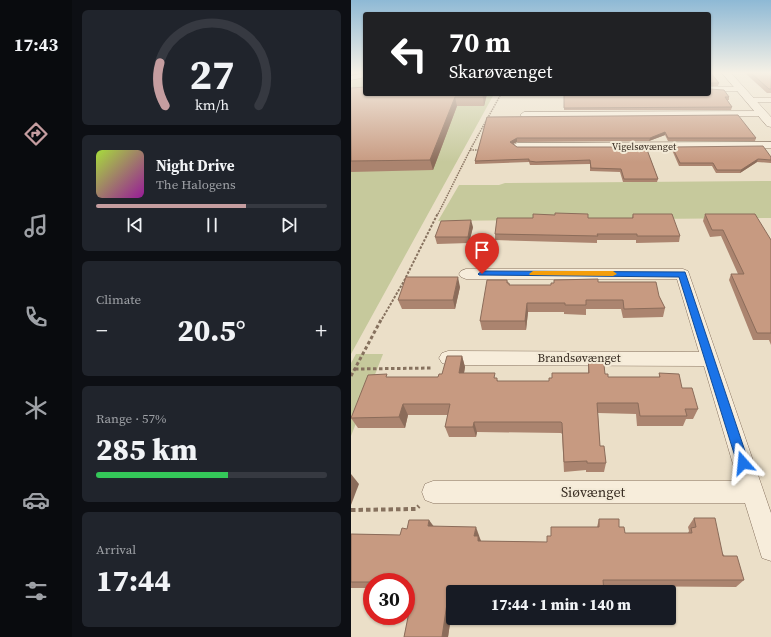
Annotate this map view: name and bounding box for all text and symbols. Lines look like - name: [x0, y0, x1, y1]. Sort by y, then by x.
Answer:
- text: 70 m: [449, 23, 511, 61]
- icon: left: [383, 28, 435, 80]
- text: 17:43: [14, 32, 58, 57]
- text: 27: [189, 46, 234, 103]
- text: Skarøvænget: [449, 59, 552, 84]
- text: km/h: [195, 94, 229, 114]
- icon: directions: [22, 120, 50, 148]
- street label: Vigelsøvænget: [612, 140, 677, 153]
- text: Night Drive: [156, 155, 235, 176]
- text: The Halogens: [156, 176, 236, 193]
- icon: music: [22, 212, 50, 240]
- icon: previous: [124, 214, 146, 236]
- icon: pause: [201, 214, 223, 236]
- icon: next: [278, 214, 300, 236]
- pin: [465, 233, 499, 274]
- icon: arrive: [471, 239, 493, 261]
- text: Climate: [96, 291, 141, 308]
- icon: phone: [22, 303, 50, 331]
- text: 20.5°: [177, 310, 246, 351]
- text: −: [96, 315, 108, 345]
- text: +: [315, 315, 327, 345]
- street label: Brandsøvænget: [537, 350, 621, 366]
- icon: climate: [22, 394, 50, 422]
- text: Range · 57%: [96, 410, 167, 427]
- text: 285 km: [96, 429, 197, 470]
- position arrow: [722, 442, 764, 484]
- street label: Siøvænget: [561, 482, 626, 502]
- icon: car: [22, 486, 50, 514]
- text: Arrival: [96, 541, 136, 558]
- text: 17:44: [96, 560, 171, 601]
- speed limit sign: 30: [363, 573, 415, 625]
- icon: filters: [22, 577, 50, 605]
- text: 17:44 · 1 min · 140 m: [491, 594, 631, 615]

